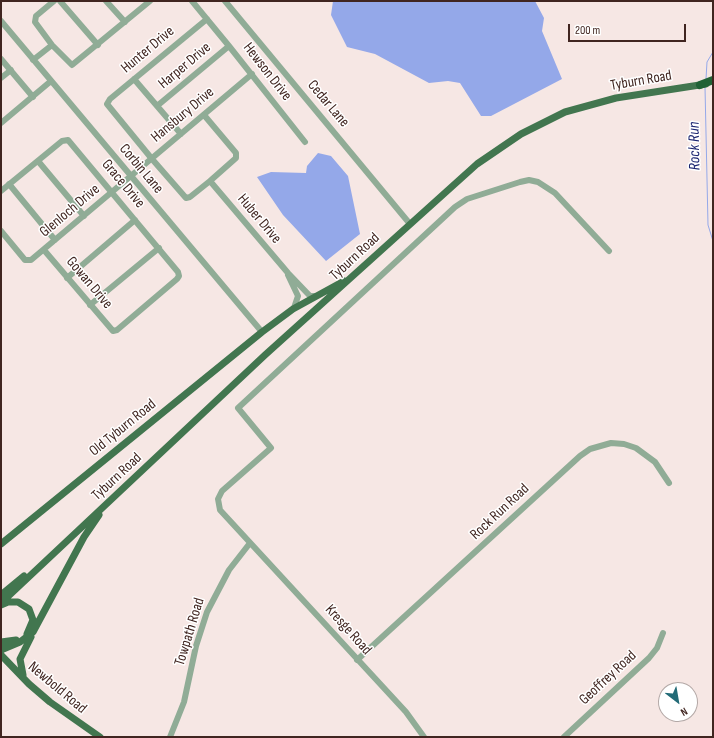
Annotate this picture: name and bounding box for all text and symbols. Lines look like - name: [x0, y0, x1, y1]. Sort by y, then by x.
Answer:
- scale bar: [570, 16, 688, 42]
- street label: Hunter Drive: [118, 23, 178, 77]
- text: 200 m: [575, 23, 600, 38]
- street label: Harper Drive: [155, 39, 215, 93]
- street label: Hewson Drive: [239, 39, 295, 105]
- street label: Tyburn Road: [609, 67, 673, 95]
- street label: Cedar Lane: [303, 77, 353, 131]
- street label: Hansbury Drive: [148, 84, 218, 146]
- water label: Rock Run: [685, 121, 705, 171]
- street label: Corbin Lane: [115, 141, 167, 197]
- street label: Grace Drive: [97, 156, 149, 212]
- street label: Glenloch Drive: [36, 181, 104, 241]
- street label: Huber Drive: [233, 191, 285, 247]
- street label: Tyburn Road: [326, 229, 384, 285]
- street label: Gowan Drive: [62, 253, 116, 313]
- street label: Old Tyburn Road: [86, 396, 160, 460]
- street label: Tyburn Road: [88, 449, 146, 505]
- street label: Rock Run Road: [467, 480, 533, 544]
- street label: Towpath Road: [171, 596, 209, 668]
- street label: Kresge Road: [321, 601, 375, 659]
- street label: Geoffrey Road: [576, 647, 640, 709]
- street label: Newbold Road: [24, 658, 90, 718]
- north arrow: [658, 682, 698, 722]
- text: N: [678, 705, 690, 719]

